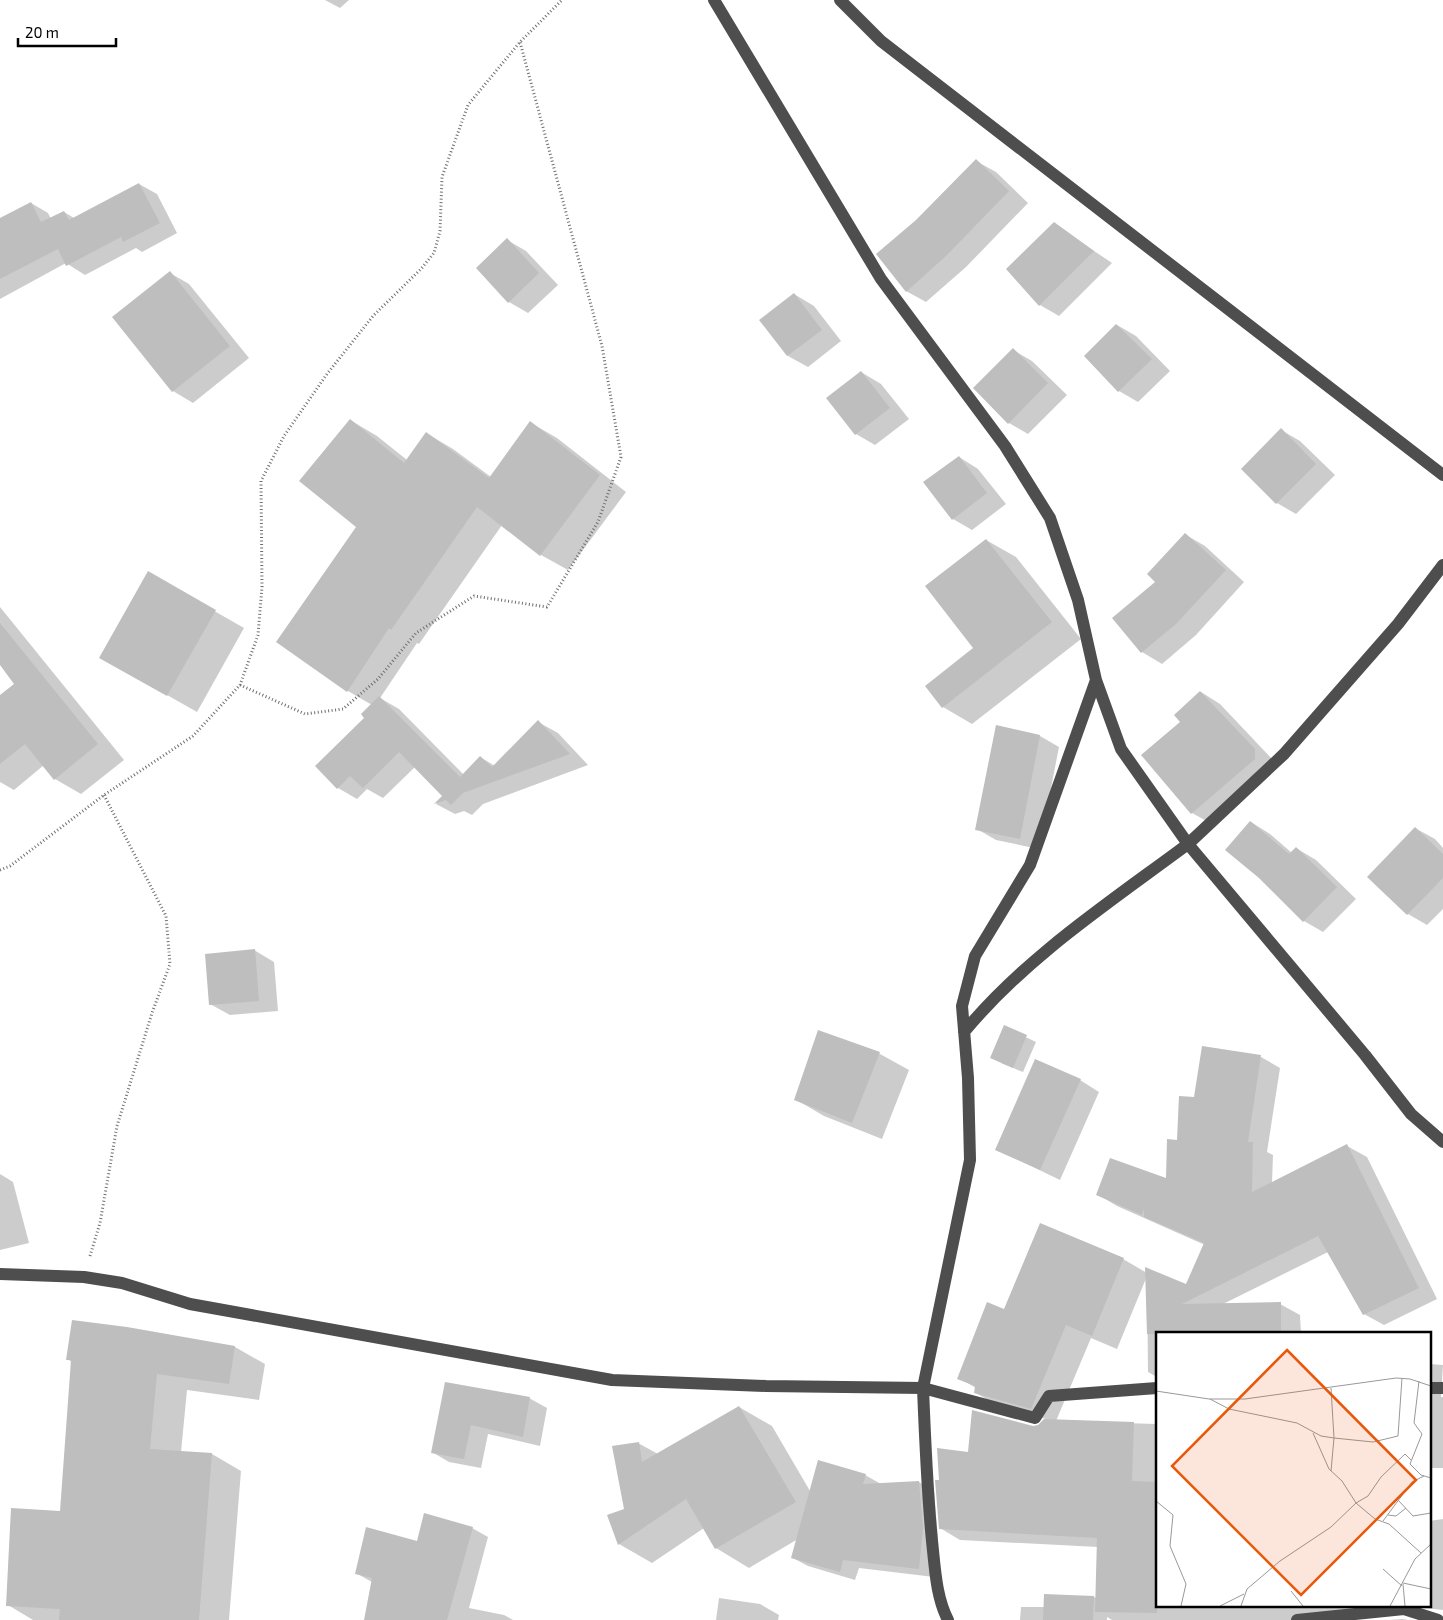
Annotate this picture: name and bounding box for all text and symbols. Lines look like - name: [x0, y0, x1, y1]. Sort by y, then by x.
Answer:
- scale bar: [18, 15, 115, 47]
- text: 20 m: [25, 23, 59, 41]
- inset map: [1156, 1332, 1430, 1608]

